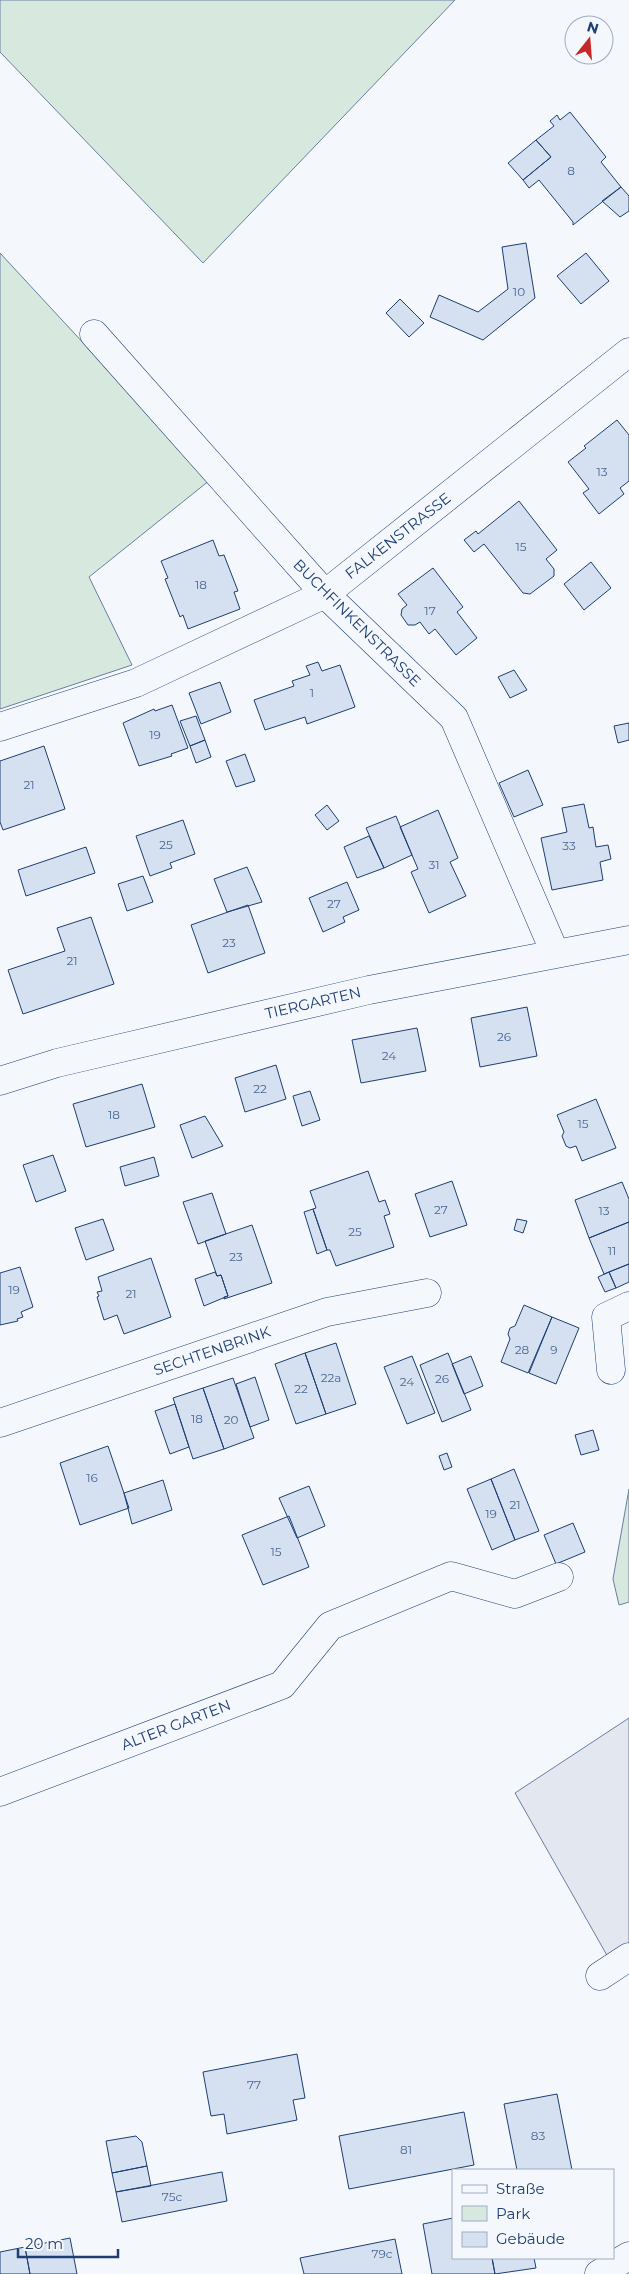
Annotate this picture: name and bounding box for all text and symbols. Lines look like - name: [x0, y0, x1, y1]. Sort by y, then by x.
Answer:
- north arrow: [564, 15, 614, 65]
- text: N: [585, 17, 601, 38]
- house number: 8: [567, 163, 575, 178]
- house number: 10: [513, 284, 525, 299]
- house number: 13: [596, 464, 608, 479]
- street label: FALKENSTRASSE: [341, 488, 454, 583]
- house number: 15: [515, 539, 527, 554]
- street label: BUCHFINKENSTRASSE: [290, 555, 425, 690]
- house number: 18: [195, 577, 207, 592]
- house number: 17: [424, 603, 436, 618]
- house number: 1: [310, 685, 314, 700]
- house number: 19: [149, 727, 161, 742]
- house number: 21: [23, 777, 35, 792]
- house number: 25: [159, 837, 173, 852]
- house number: 33: [562, 838, 576, 853]
- house number: 31: [428, 857, 440, 872]
- house number: 27: [327, 896, 341, 911]
- house number: 23: [222, 935, 236, 950]
- house number: 21: [66, 953, 78, 968]
- street label: TIERGARTEN: [263, 982, 363, 1023]
- house number: 26: [497, 1029, 511, 1044]
- house number: 24: [382, 1048, 396, 1063]
- house number: 22: [253, 1081, 267, 1096]
- house number: 18: [108, 1107, 120, 1122]
- house number: 15: [577, 1116, 589, 1131]
- house number: 27: [434, 1202, 448, 1217]
- house number: 13: [598, 1203, 610, 1218]
- house number: 25: [348, 1224, 362, 1239]
- house number: 11: [608, 1243, 616, 1258]
- house number: 23: [229, 1249, 243, 1264]
- house number: 19: [8, 1282, 20, 1297]
- house number: 21: [125, 1286, 137, 1301]
- street label: SECHTENBRINK: [151, 1322, 273, 1379]
- house number: 28: [515, 1342, 530, 1357]
- house number: 9: [550, 1342, 558, 1357]
- house number: 22a: [321, 1370, 341, 1385]
- house number: 26: [435, 1371, 449, 1386]
- house number: 24: [400, 1374, 414, 1389]
- house number: 22: [294, 1381, 308, 1396]
- house number: 18: [191, 1411, 203, 1426]
- house number: 20: [224, 1412, 238, 1427]
- house number: 16: [86, 1470, 98, 1485]
- house number: 21: [509, 1497, 521, 1512]
- house number: 19: [485, 1506, 497, 1521]
- house number: 15: [270, 1544, 282, 1559]
- street label: ALTER GARTEN: [118, 1695, 233, 1754]
- house number: 77: [247, 2077, 261, 2092]
- house number: 83: [531, 2128, 545, 2143]
- house number: 81: [400, 2142, 412, 2157]
- legend: [452, 2169, 614, 2259]
- text: Straße: [496, 2179, 545, 2198]
- house number: 75c: [162, 2189, 182, 2204]
- text: Park: [496, 2204, 530, 2223]
- scale bar: [18, 2226, 118, 2258]
- text: Gebäude: [496, 2229, 565, 2248]
- text: 20 m: [25, 2234, 63, 2253]
- house number: 79c: [371, 2246, 393, 2261]

